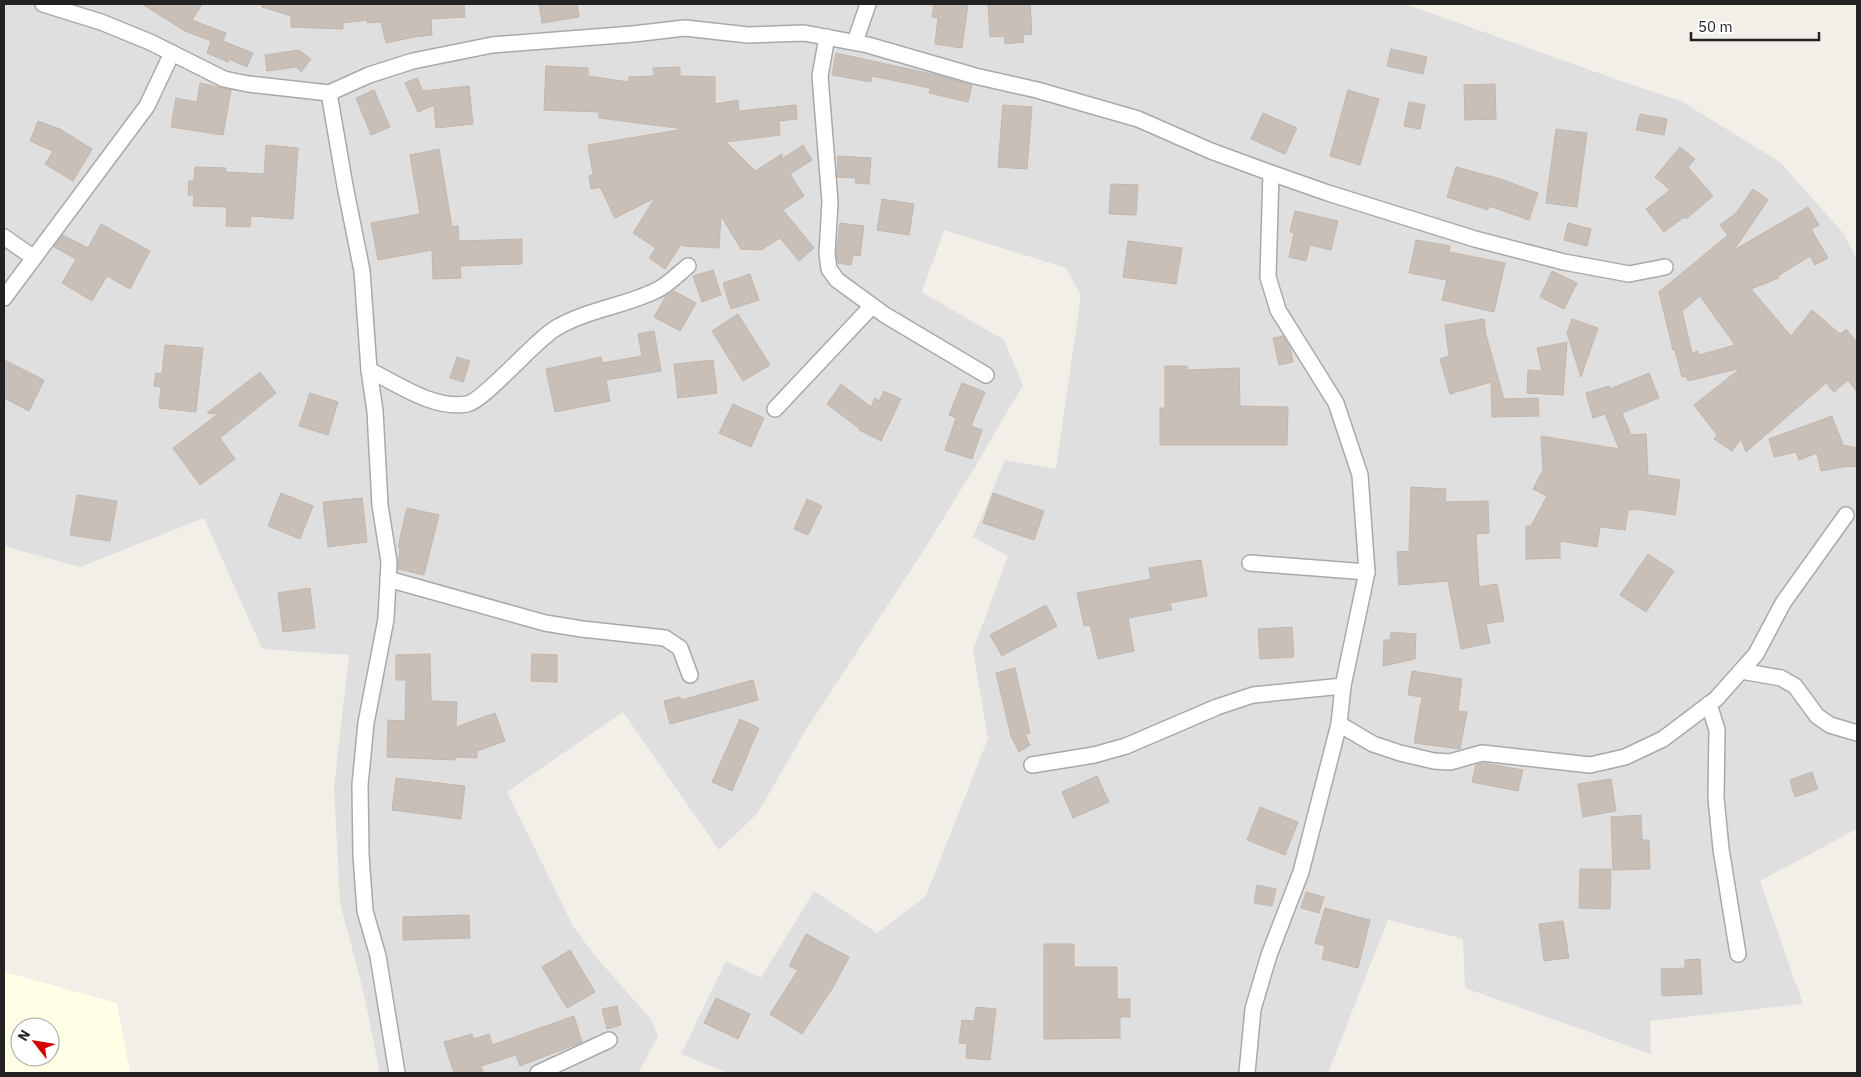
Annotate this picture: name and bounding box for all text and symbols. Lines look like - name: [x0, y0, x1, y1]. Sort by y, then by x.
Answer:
- scale bar: [1691, 10, 1818, 42]
- text: 50 m: [1698, 17, 1733, 36]
- north arrow: [10, 1017, 60, 1067]
- text: N: [14, 1026, 34, 1044]

